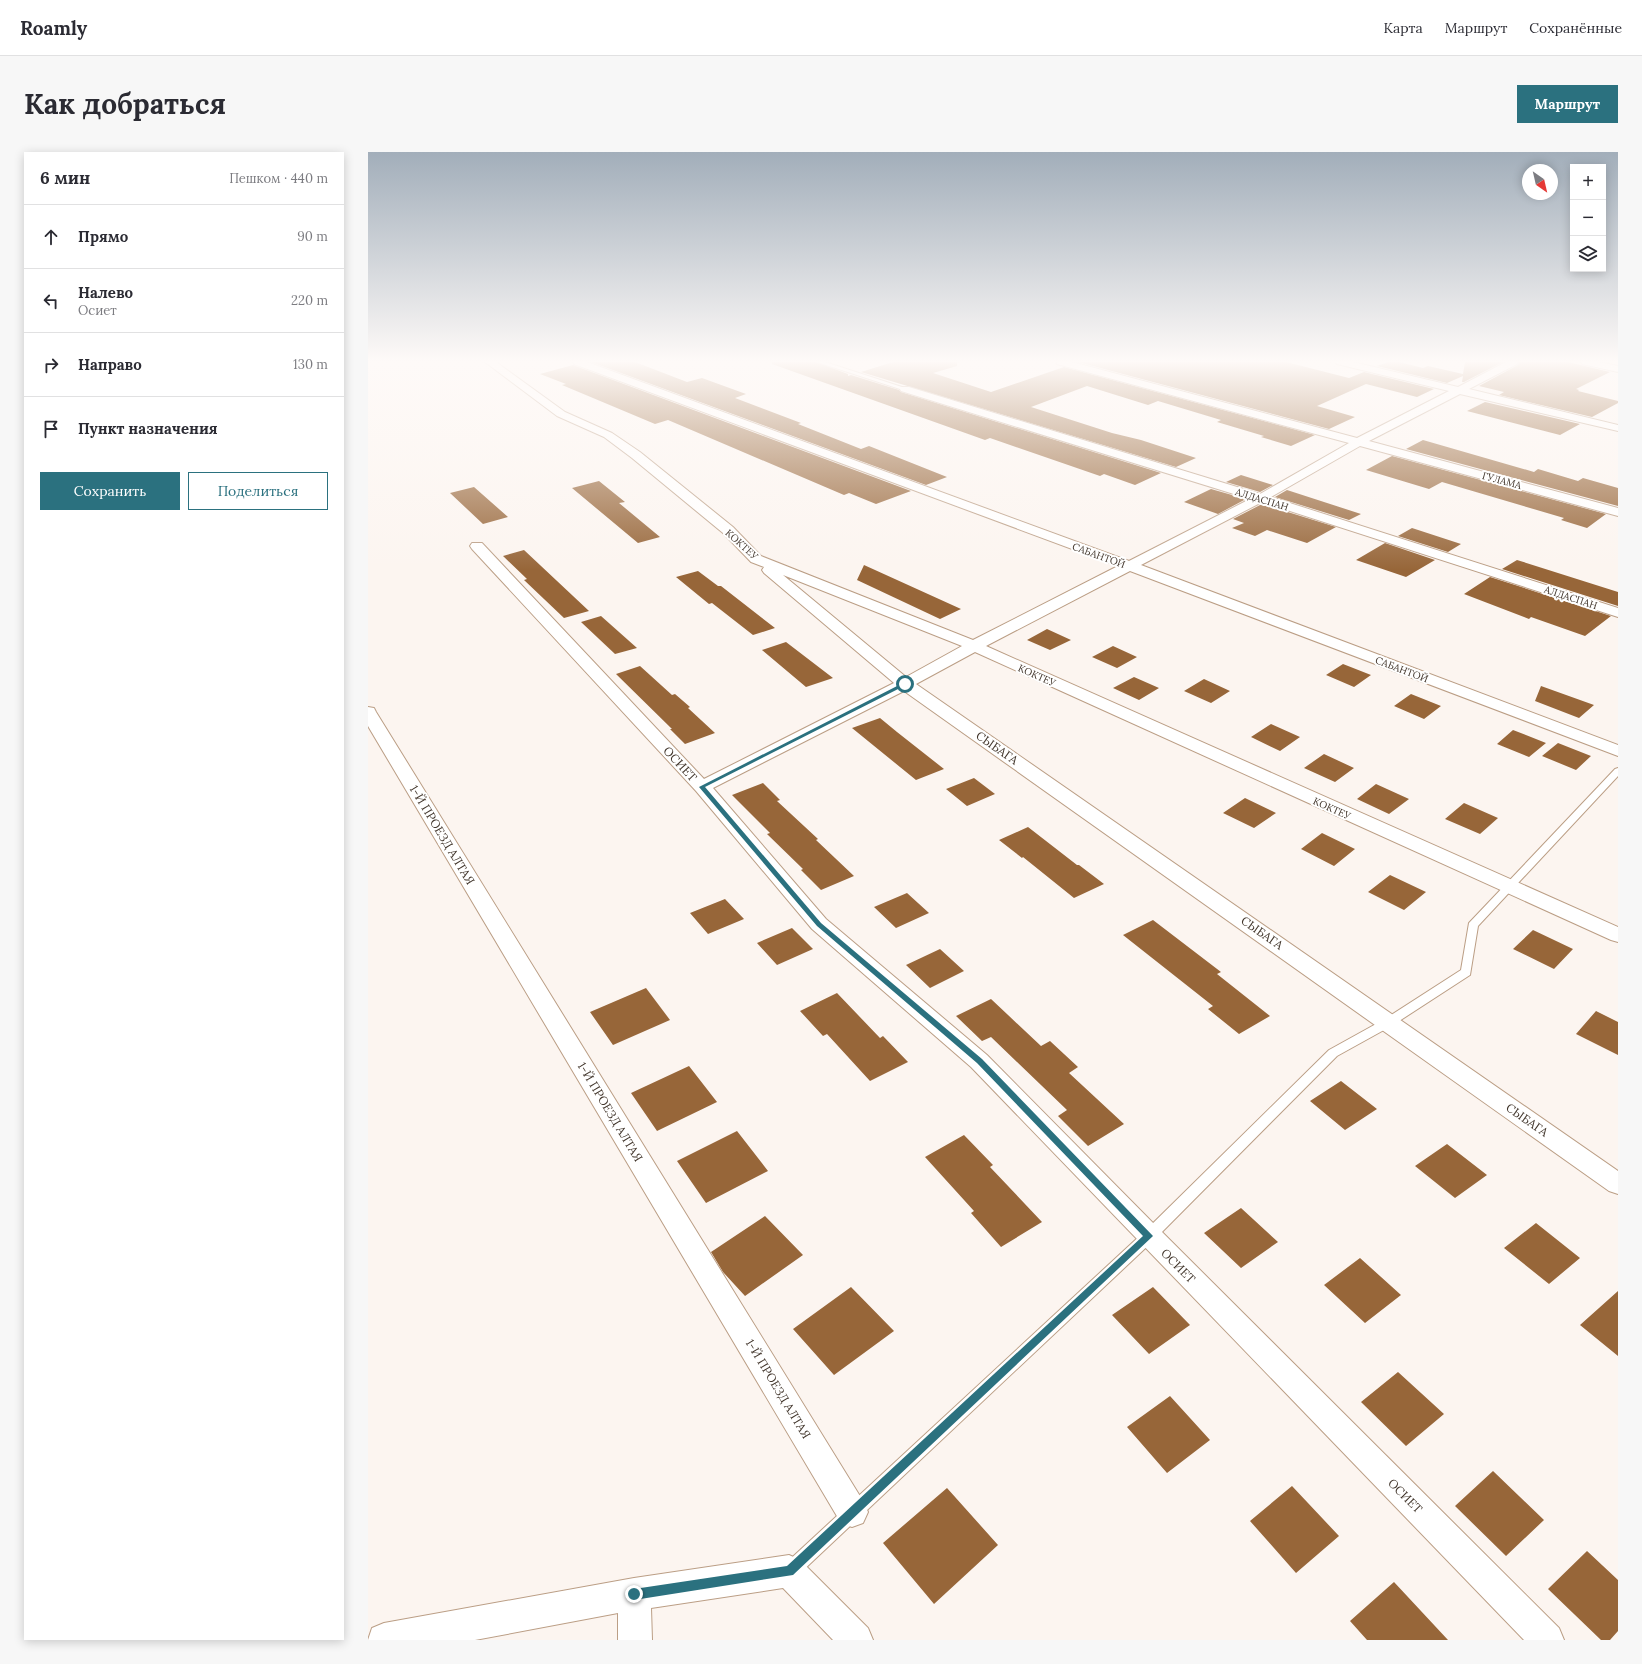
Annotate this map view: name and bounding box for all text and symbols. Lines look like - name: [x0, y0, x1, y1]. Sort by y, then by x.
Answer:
- text: Roamly: [20, 16, 87, 40]
- text: Карта: [1383, 19, 1423, 37]
- text: Маршрут: [1445, 19, 1507, 37]
- text: Сохранённые: [1529, 19, 1622, 37]
- button: Маршрут: [1517, 85, 1618, 123]
- text: Как добраться: [24, 86, 226, 122]
- north arrow: [1522, 164, 1558, 200]
- map controls: [1570, 164, 1606, 272]
- button: +: [1570, 164, 1606, 200]
- text: 6 мин: [40, 167, 90, 189]
- text: Пешком · 440 m: [229, 170, 328, 187]
- button: −: [1570, 200, 1606, 236]
- icon: ahead: [40, 226, 62, 248]
- text: Прямо: [78, 227, 128, 246]
- text: 90 m: [297, 228, 328, 245]
- button: layers: [1570, 236, 1606, 272]
- text: Налево: [78, 283, 133, 302]
- icon: left: [40, 290, 62, 312]
- text: 220 m: [291, 292, 328, 309]
- text: Осиет: [78, 302, 117, 319]
- icon: right: [40, 354, 62, 376]
- text: Направо: [78, 355, 142, 374]
- text: 130 m: [293, 356, 328, 373]
- icon: arrive: [40, 418, 62, 440]
- text: Пункт назначения: [78, 419, 218, 438]
- street label: ГУЛАМА: [1481, 469, 1524, 492]
- button: Сохранить: [40, 472, 180, 510]
- button: Поделиться: [188, 472, 328, 510]
- street label: АЛДАСПАН: [1233, 485, 1290, 514]
- street label: КОКТЕУ: [723, 526, 761, 563]
- street label: САБАНТОЙ: [1070, 540, 1127, 571]
- street label: АЛДАСПАН: [1542, 582, 1599, 612]
- street label: САБАНТОЙ: [1374, 653, 1430, 686]
- street label: КОКТЕУ: [1016, 661, 1058, 690]
- route start: [896, 675, 914, 693]
- street label: СЫБАГА: [973, 728, 1022, 768]
- street label: ОСИЕТ: [660, 743, 701, 785]
- street label: 1-Й ПРОЕЗД АЛТАЯ: [407, 782, 478, 887]
- street label: КОКТЕУ: [1311, 794, 1353, 823]
- street label: СЫБАГА: [1238, 913, 1287, 953]
- street label: 1-Й ПРОЕЗД АЛТАЯ: [575, 1059, 646, 1164]
- street label: СЫБАГА: [1503, 1100, 1552, 1140]
- street label: ОСИЕТ: [1158, 1245, 1199, 1286]
- street label: 1-Й ПРОЕЗД АЛТАЯ: [743, 1336, 814, 1441]
- street label: ОСИЕТ: [1385, 1475, 1426, 1516]
- route end: [625, 1585, 643, 1603]

